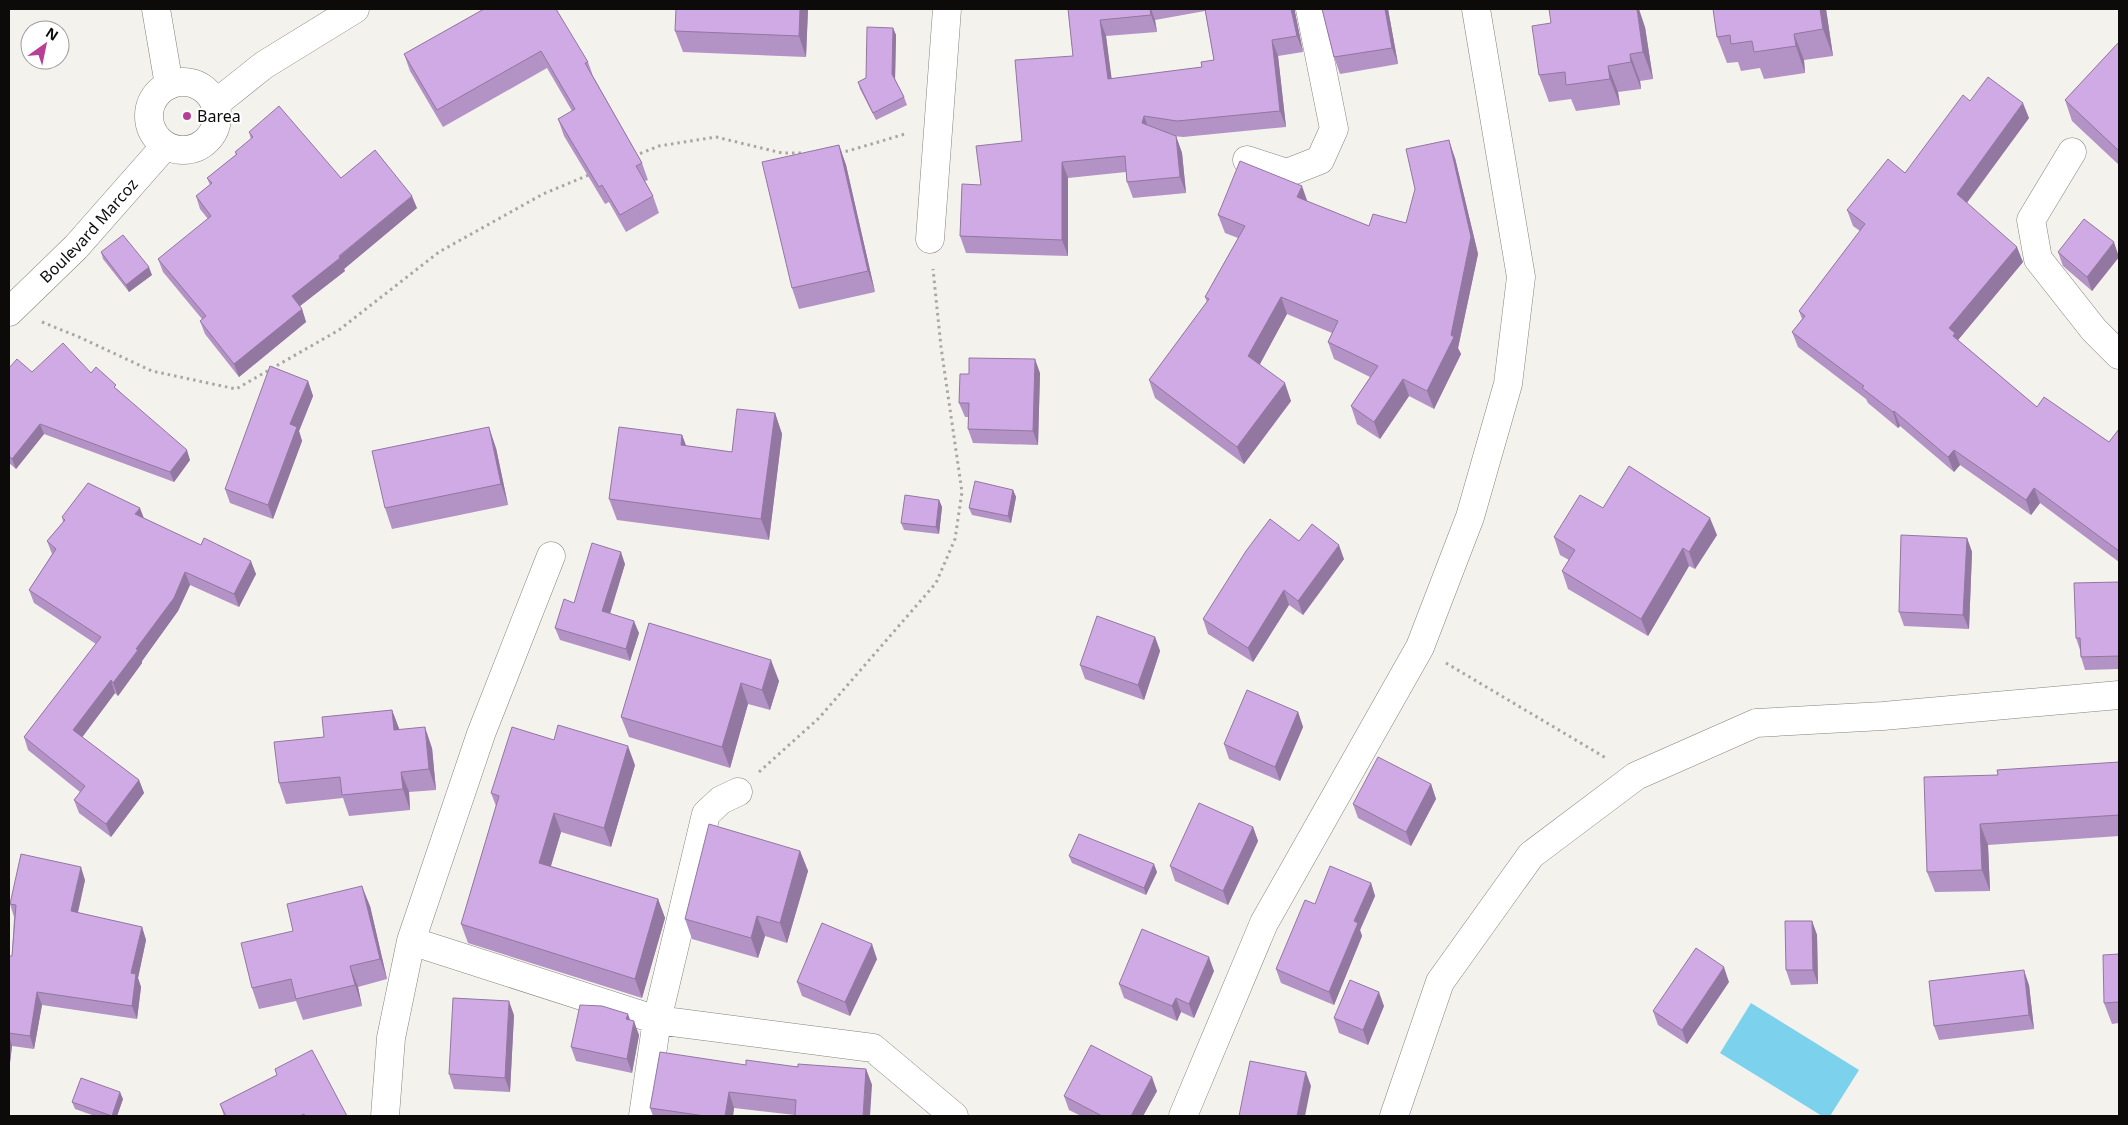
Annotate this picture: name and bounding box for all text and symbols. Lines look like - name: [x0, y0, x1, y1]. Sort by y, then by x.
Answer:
- north arrow: [20, 20, 70, 70]
- text: N: [42, 23, 62, 45]
- place label: Barea: [197, 105, 241, 127]
- marker: Barea: [181, 110, 193, 122]
- street label: Boulevard Marcoz: [35, 174, 142, 287]

